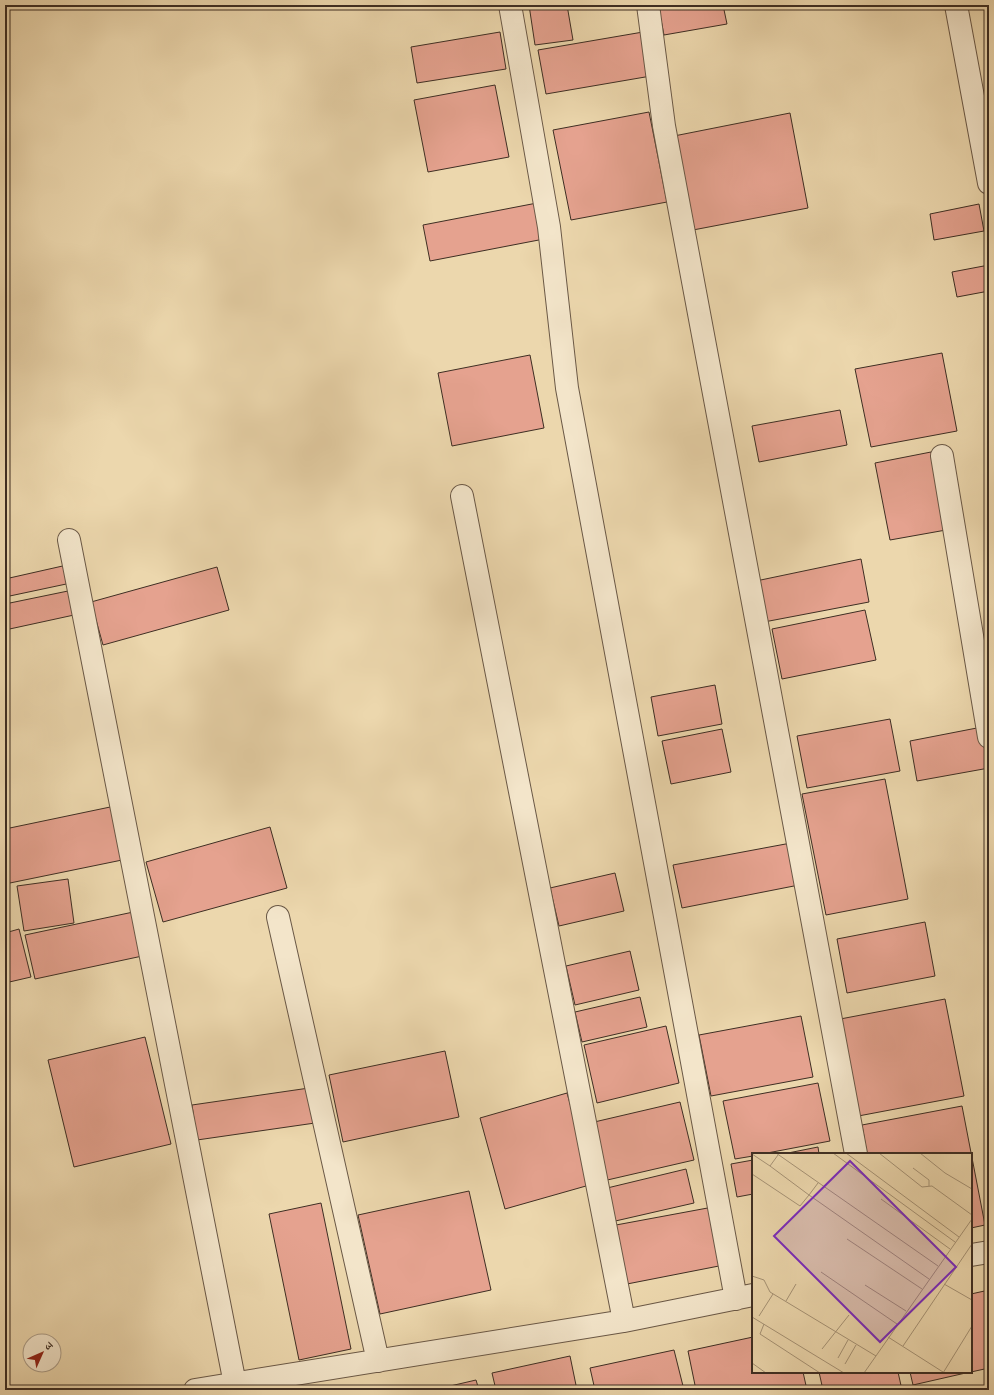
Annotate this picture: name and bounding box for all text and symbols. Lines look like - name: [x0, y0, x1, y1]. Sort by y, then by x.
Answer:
- inset map: [752, 1153, 972, 1373]
- north arrow: [22, 1333, 62, 1373]
- text: उ: [41, 1338, 57, 1355]

